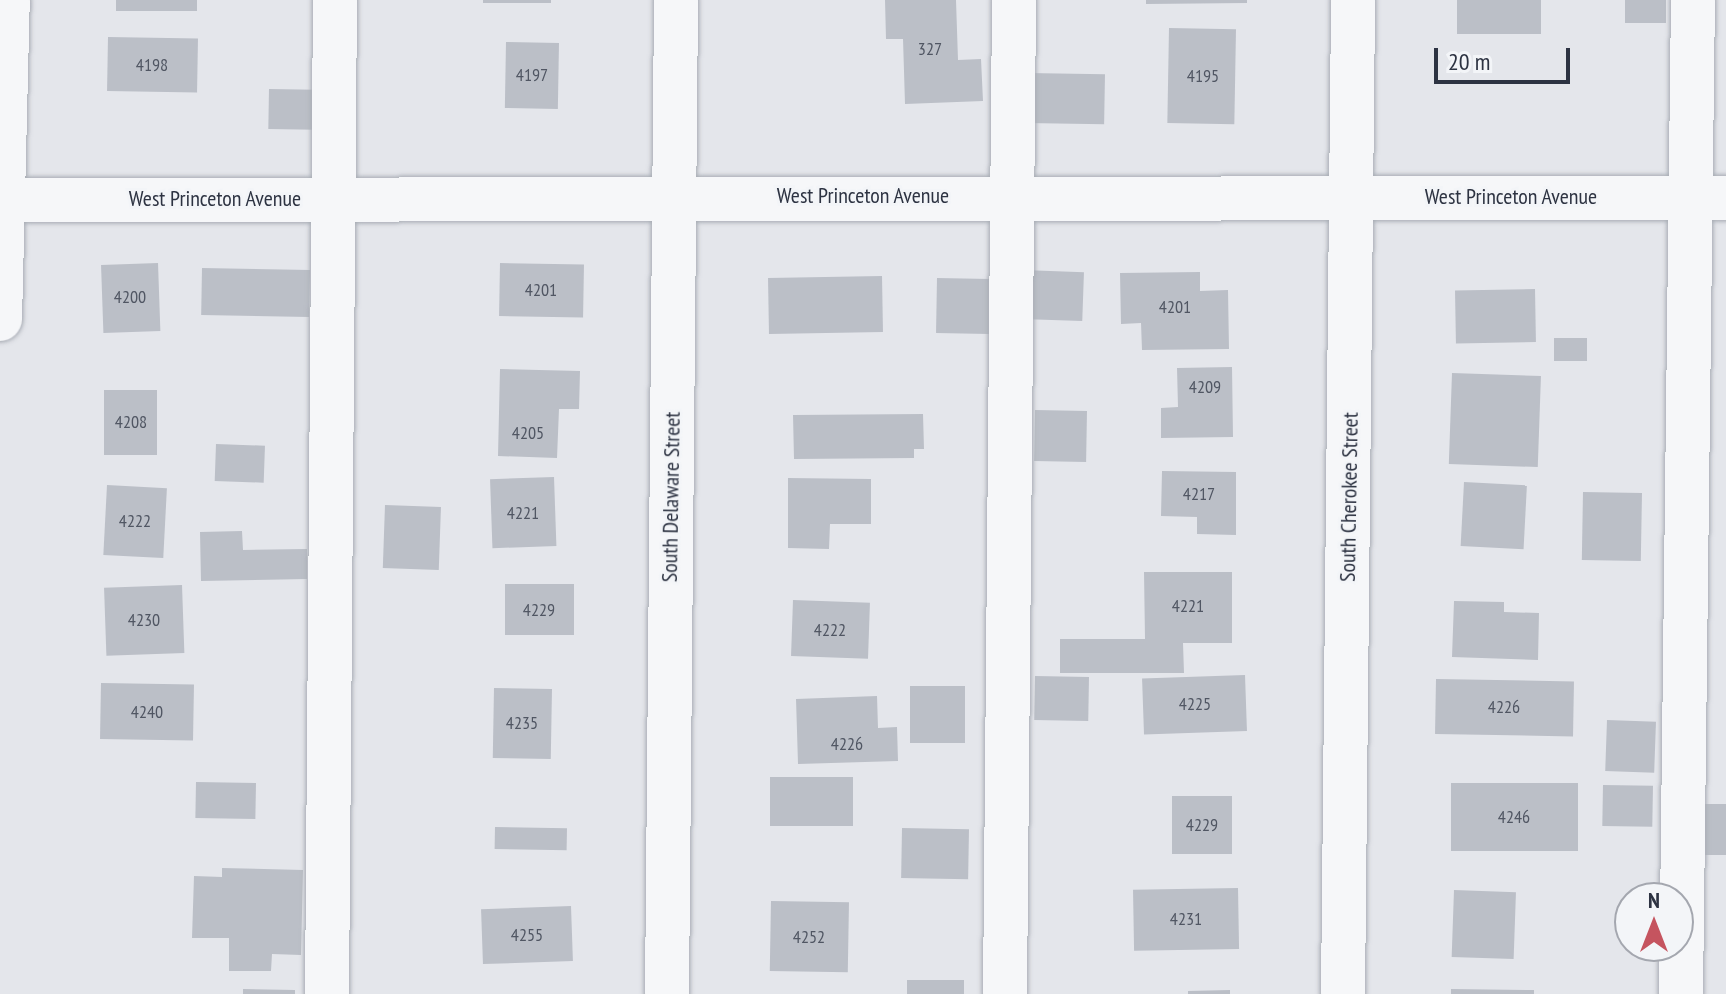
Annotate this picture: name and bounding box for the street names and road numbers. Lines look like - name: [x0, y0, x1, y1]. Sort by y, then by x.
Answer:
- street label: West Princeton Avenue: [777, 183, 949, 209]
- street label: West Princeton Avenue: [1425, 184, 1597, 210]
- street label: West Princeton Avenue: [129, 186, 301, 212]
- street label: South Delaware Street: [656, 412, 686, 582]
- street label: South Cherokee Street: [1334, 412, 1364, 582]

